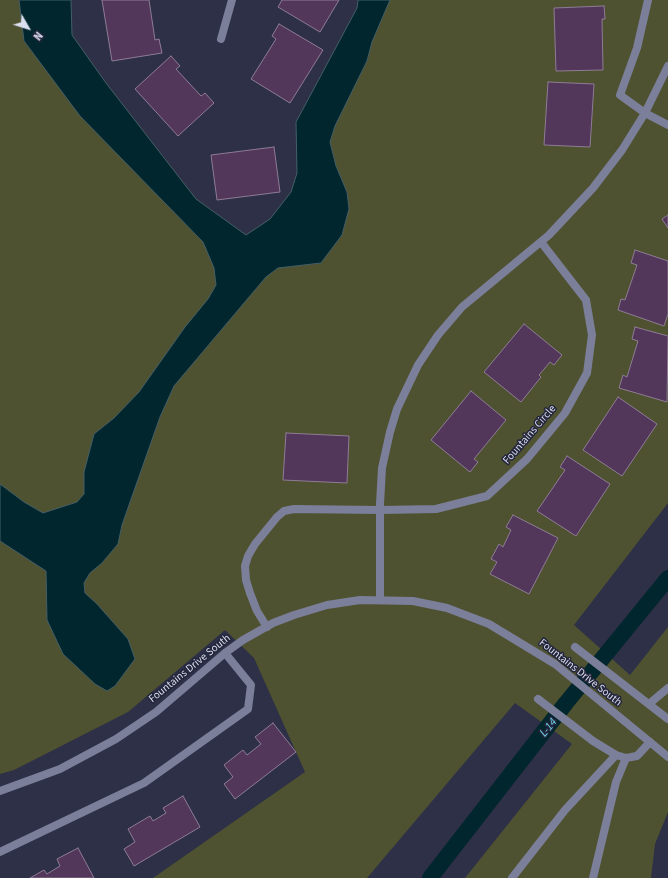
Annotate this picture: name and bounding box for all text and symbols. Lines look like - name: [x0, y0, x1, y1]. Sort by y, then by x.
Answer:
- north arrow: [8, 8, 48, 48]
- text: N: [30, 28, 46, 43]
- street label: Fountains Circle: [501, 403, 559, 467]
- street label: Fountains Drive South: [146, 632, 234, 706]
- street label: Fountains Drive South: [536, 637, 624, 709]
- water label: L-14: [537, 716, 561, 740]

